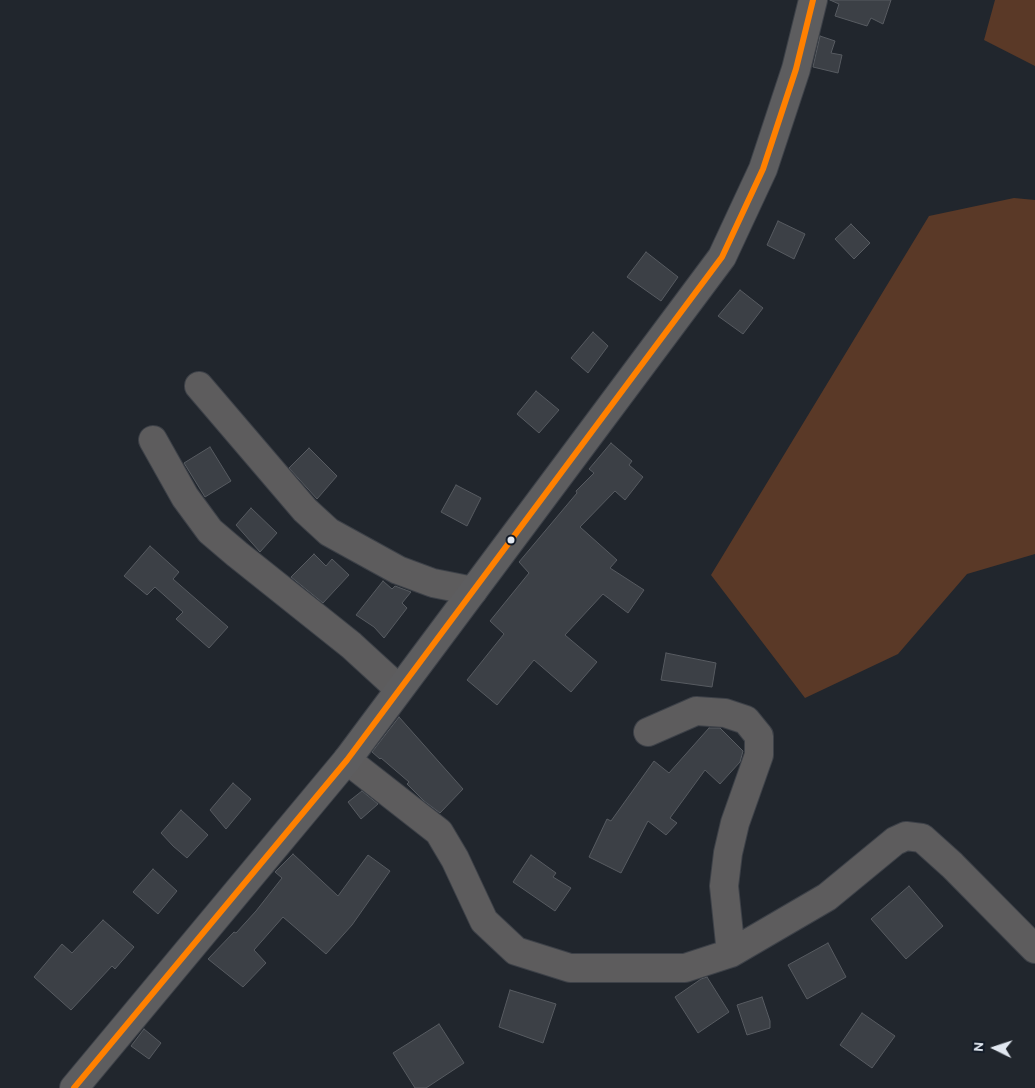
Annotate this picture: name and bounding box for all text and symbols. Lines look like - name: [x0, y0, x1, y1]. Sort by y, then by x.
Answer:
- unlabelled marker: [506, 535, 516, 545]
- north arrow: [970, 1023, 1020, 1073]
- text: N: [971, 1041, 988, 1053]

